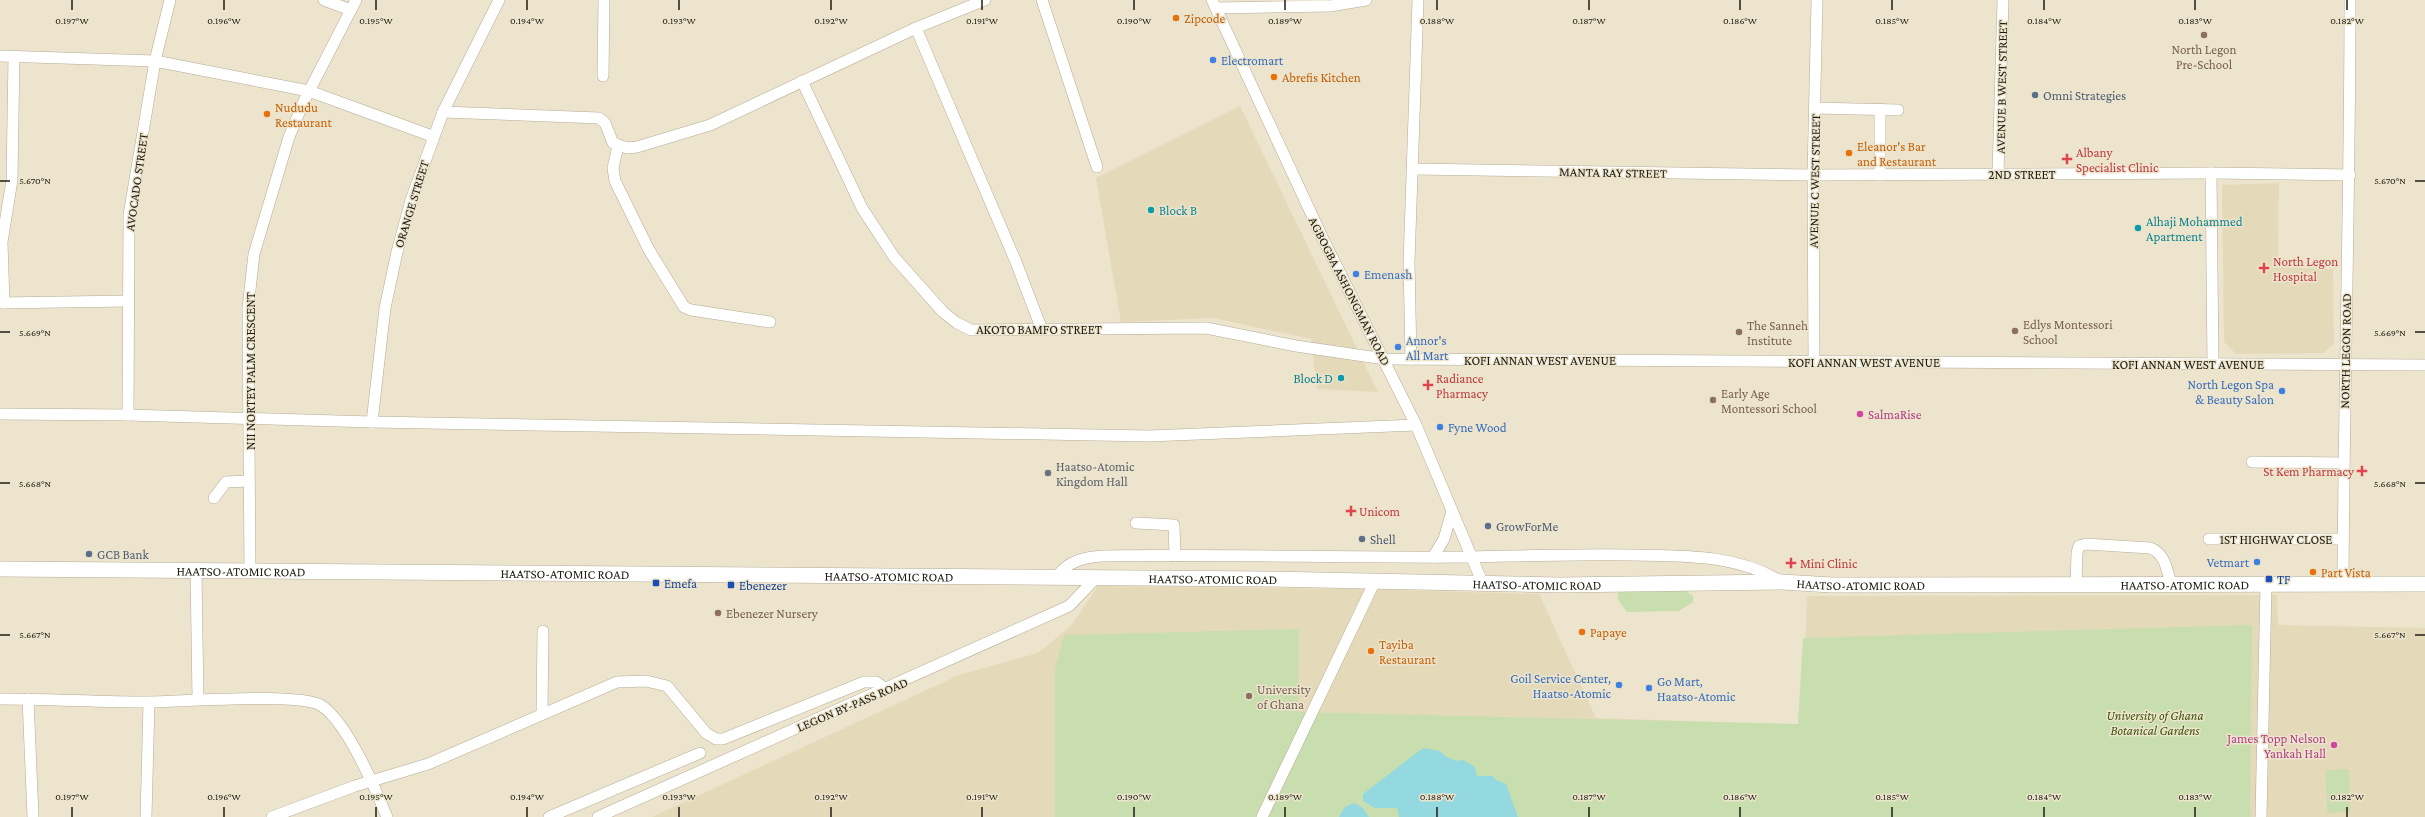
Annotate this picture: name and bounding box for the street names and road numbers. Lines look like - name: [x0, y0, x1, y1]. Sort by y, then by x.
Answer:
- street label: AVENUE B WEST STREET: [1993, 20, 2010, 154]
- street label: AVENUE C WEST STREET: [1806, 114, 1823, 248]
- street label: AVOCADO STREET: [122, 132, 151, 232]
- street label: ORANGE STREET: [391, 159, 432, 250]
- street label: MANTA RAY STREET: [1559, 164, 1667, 181]
- street label: 2ND STREET: [1988, 167, 2056, 182]
- street label: AGBOGBA ASHONGMAN ROAD: [1305, 214, 1394, 368]
- street label: NII NORTEY PALM CRESCENT: [243, 292, 258, 450]
- street label: NORTH LEGON ROAD: [2337, 293, 2354, 409]
- street label: AKOTO BAMFO STREET: [976, 322, 1102, 337]
- street label: KOFI ANNAN WEST AVENUE: [1464, 353, 1616, 368]
- street label: KOFI ANNAN WEST AVENUE: [1788, 355, 1940, 370]
- street label: KOFI ANNAN WEST AVENUE: [2112, 357, 2264, 372]
- street label: 1ST HIGHWAY CLOSE: [2220, 532, 2332, 547]
- street label: HAATSO-ATOMIC ROAD: [177, 563, 305, 579]
- street label: HAATSO-ATOMIC ROAD: [501, 566, 629, 582]
- street label: HAATSO-ATOMIC ROAD: [825, 569, 953, 585]
- street label: HAATSO-ATOMIC ROAD: [1149, 571, 1277, 587]
- street label: HAATSO-ATOMIC ROAD: [1472, 576, 1601, 593]
- street label: HAATSO-ATOMIC ROAD: [1796, 576, 1925, 593]
- street label: HAATSO-ATOMIC ROAD: [2120, 577, 2249, 593]
- street label: LEGON BY-PASS ROAD: [794, 674, 910, 735]

